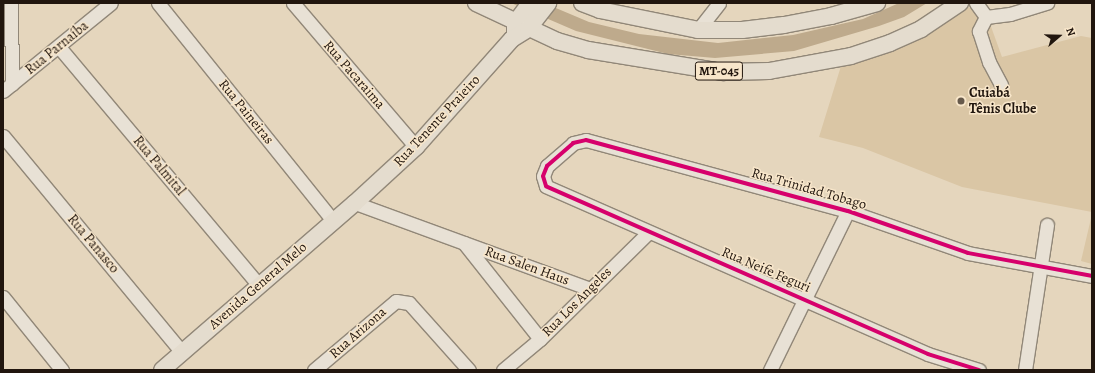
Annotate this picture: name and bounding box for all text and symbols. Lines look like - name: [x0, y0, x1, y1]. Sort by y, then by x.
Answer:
- north arrow: [1039, 16, 1079, 56]
- street label: Rua Parnaíba: [22, 18, 92, 78]
- text: N: [1062, 25, 1079, 38]
- street label: Rua Pacaraima: [320, 37, 388, 113]
- road number: MT-045: [694, 60, 744, 82]
- street label: Rua Tenente Praieiro: [390, 72, 484, 170]
- street label: Rua Paineiras: [215, 76, 277, 148]
- place label: Cuiabá Tênis Clube: [969, 85, 1037, 118]
- marker: Cuiabá Tênis Clube: [956, 96, 966, 106]
- street label: Rua Palmital: [129, 133, 189, 199]
- street label: Rua Trinidad Tobago: [750, 165, 868, 213]
- street label: Rua Panasco: [64, 211, 122, 277]
- street label: Avenida General Melo: [206, 239, 310, 333]
- street label: Rua Salen Haus: [482, 243, 572, 289]
- street label: Rua Neife Feguri: [719, 244, 813, 296]
- street label: Rua Los Angeles: [539, 264, 615, 340]
- street label: Rua Arizona: [326, 304, 390, 362]

